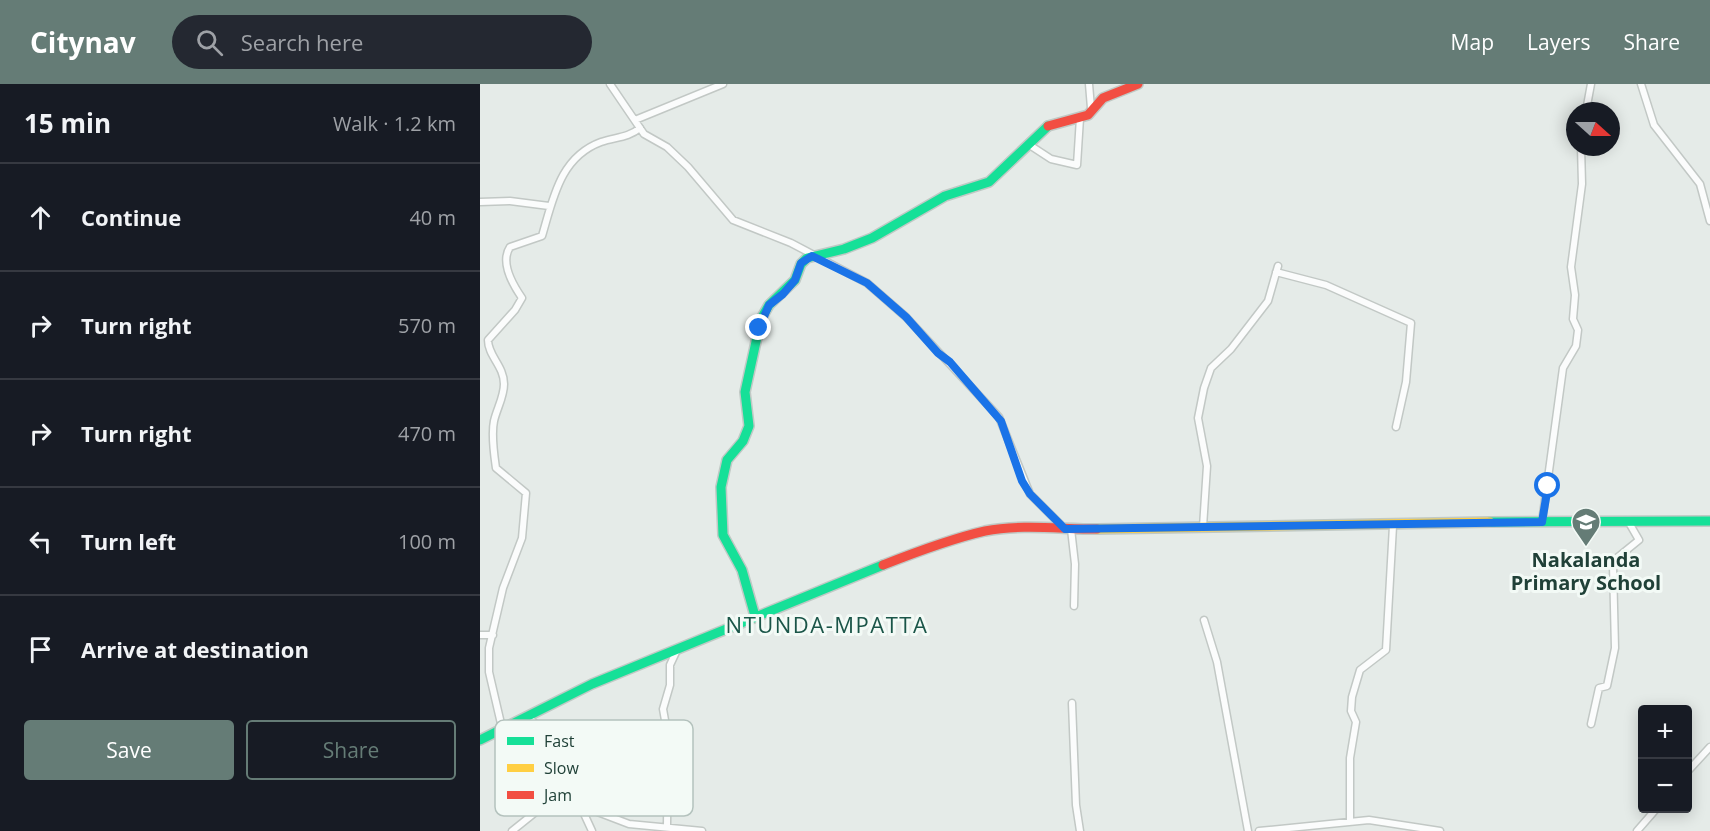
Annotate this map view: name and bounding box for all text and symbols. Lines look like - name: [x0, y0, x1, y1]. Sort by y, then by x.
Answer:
- search box: [172, 15, 592, 69]
- text: Citynav: [30, 23, 136, 61]
- icon: search: [193, 26, 226, 59]
- text: Search here: [241, 27, 363, 57]
- text: Map: [1451, 28, 1494, 56]
- text: Layers: [1527, 28, 1591, 56]
- text: Share: [1624, 28, 1680, 56]
- north arrow: [1566, 102, 1620, 156]
- text: 15 min: [24, 105, 111, 141]
- text: Walk · 1.2 km: [333, 110, 456, 137]
- icon: ahead: [24, 201, 57, 234]
- text: Continue: [81, 202, 181, 232]
- text: 40 m: [409, 204, 456, 231]
- icon: right: [24, 309, 57, 342]
- text: Turn right: [81, 310, 192, 340]
- text: 570 m: [398, 312, 456, 339]
- route end: [745, 314, 771, 340]
- icon: right: [24, 417, 57, 450]
- text: Turn right: [81, 418, 192, 448]
- text: 470 m: [398, 420, 456, 447]
- route start: [1534, 472, 1560, 498]
- school or university icon: Nakalanda Primary School: [1570, 506, 1602, 548]
- icon: left: [24, 525, 57, 558]
- text: Turn left: [81, 526, 176, 556]
- text: 100 m: [398, 528, 456, 555]
- place label: Nakalanda Primary School: [1511, 546, 1661, 596]
- district label: NTUNDA-MPATTA: [726, 609, 928, 639]
- icon: arrive: [24, 633, 57, 666]
- text: Arrive at destination: [81, 634, 309, 664]
- map controls: [1638, 705, 1692, 813]
- button: +: [1638, 705, 1692, 759]
- button: Save: [24, 720, 234, 780]
- button: Share: [246, 720, 456, 780]
- legend: [495, 720, 693, 816]
- text: Fast: [544, 730, 575, 752]
- text: Slow: [544, 757, 579, 779]
- button: −: [1638, 759, 1692, 813]
- text: Jam: [542, 784, 572, 806]

